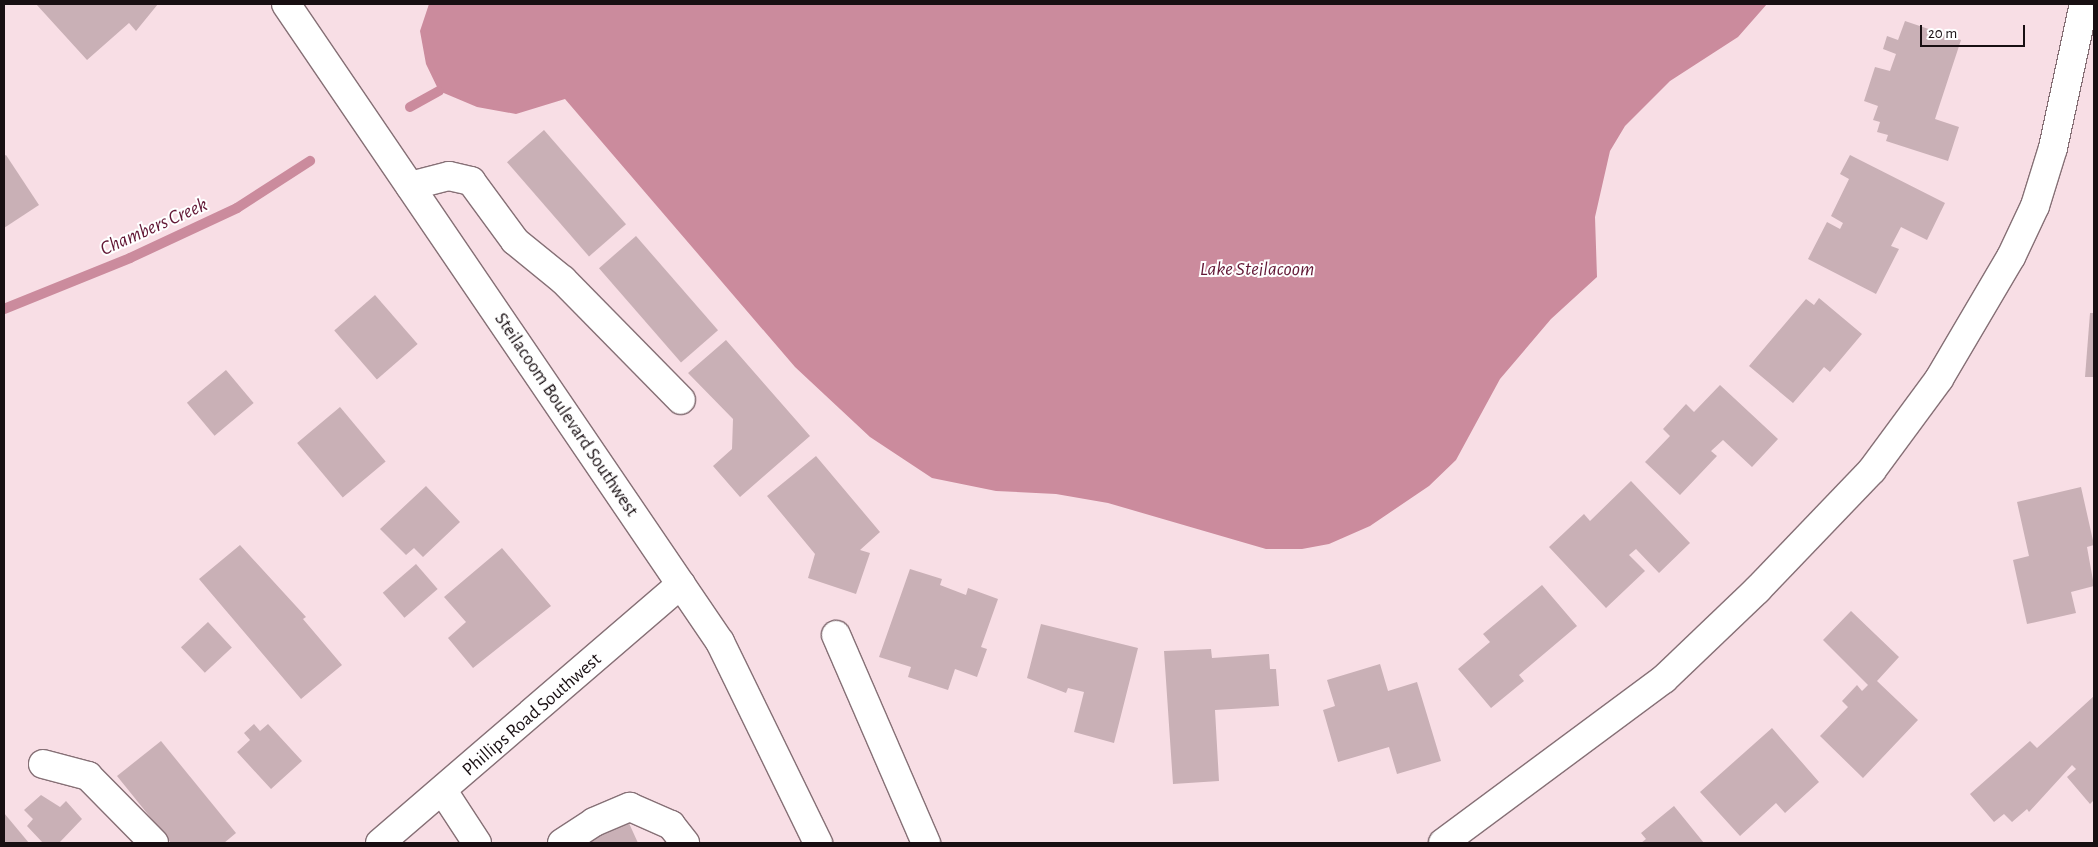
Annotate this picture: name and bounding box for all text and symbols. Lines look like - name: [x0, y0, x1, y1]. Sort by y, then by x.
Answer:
- scale bar: [1923, 15, 2028, 47]
- text: 20 m: [1928, 26, 1957, 41]
- water label: Chambers Creek: [97, 193, 211, 261]
- water label: Lake Steilacoom: [1200, 257, 1314, 281]
- street label: Steilacoom Boulevard Southwest: [489, 309, 643, 521]
- street label: Phillips Road Southwest: [458, 648, 606, 782]

